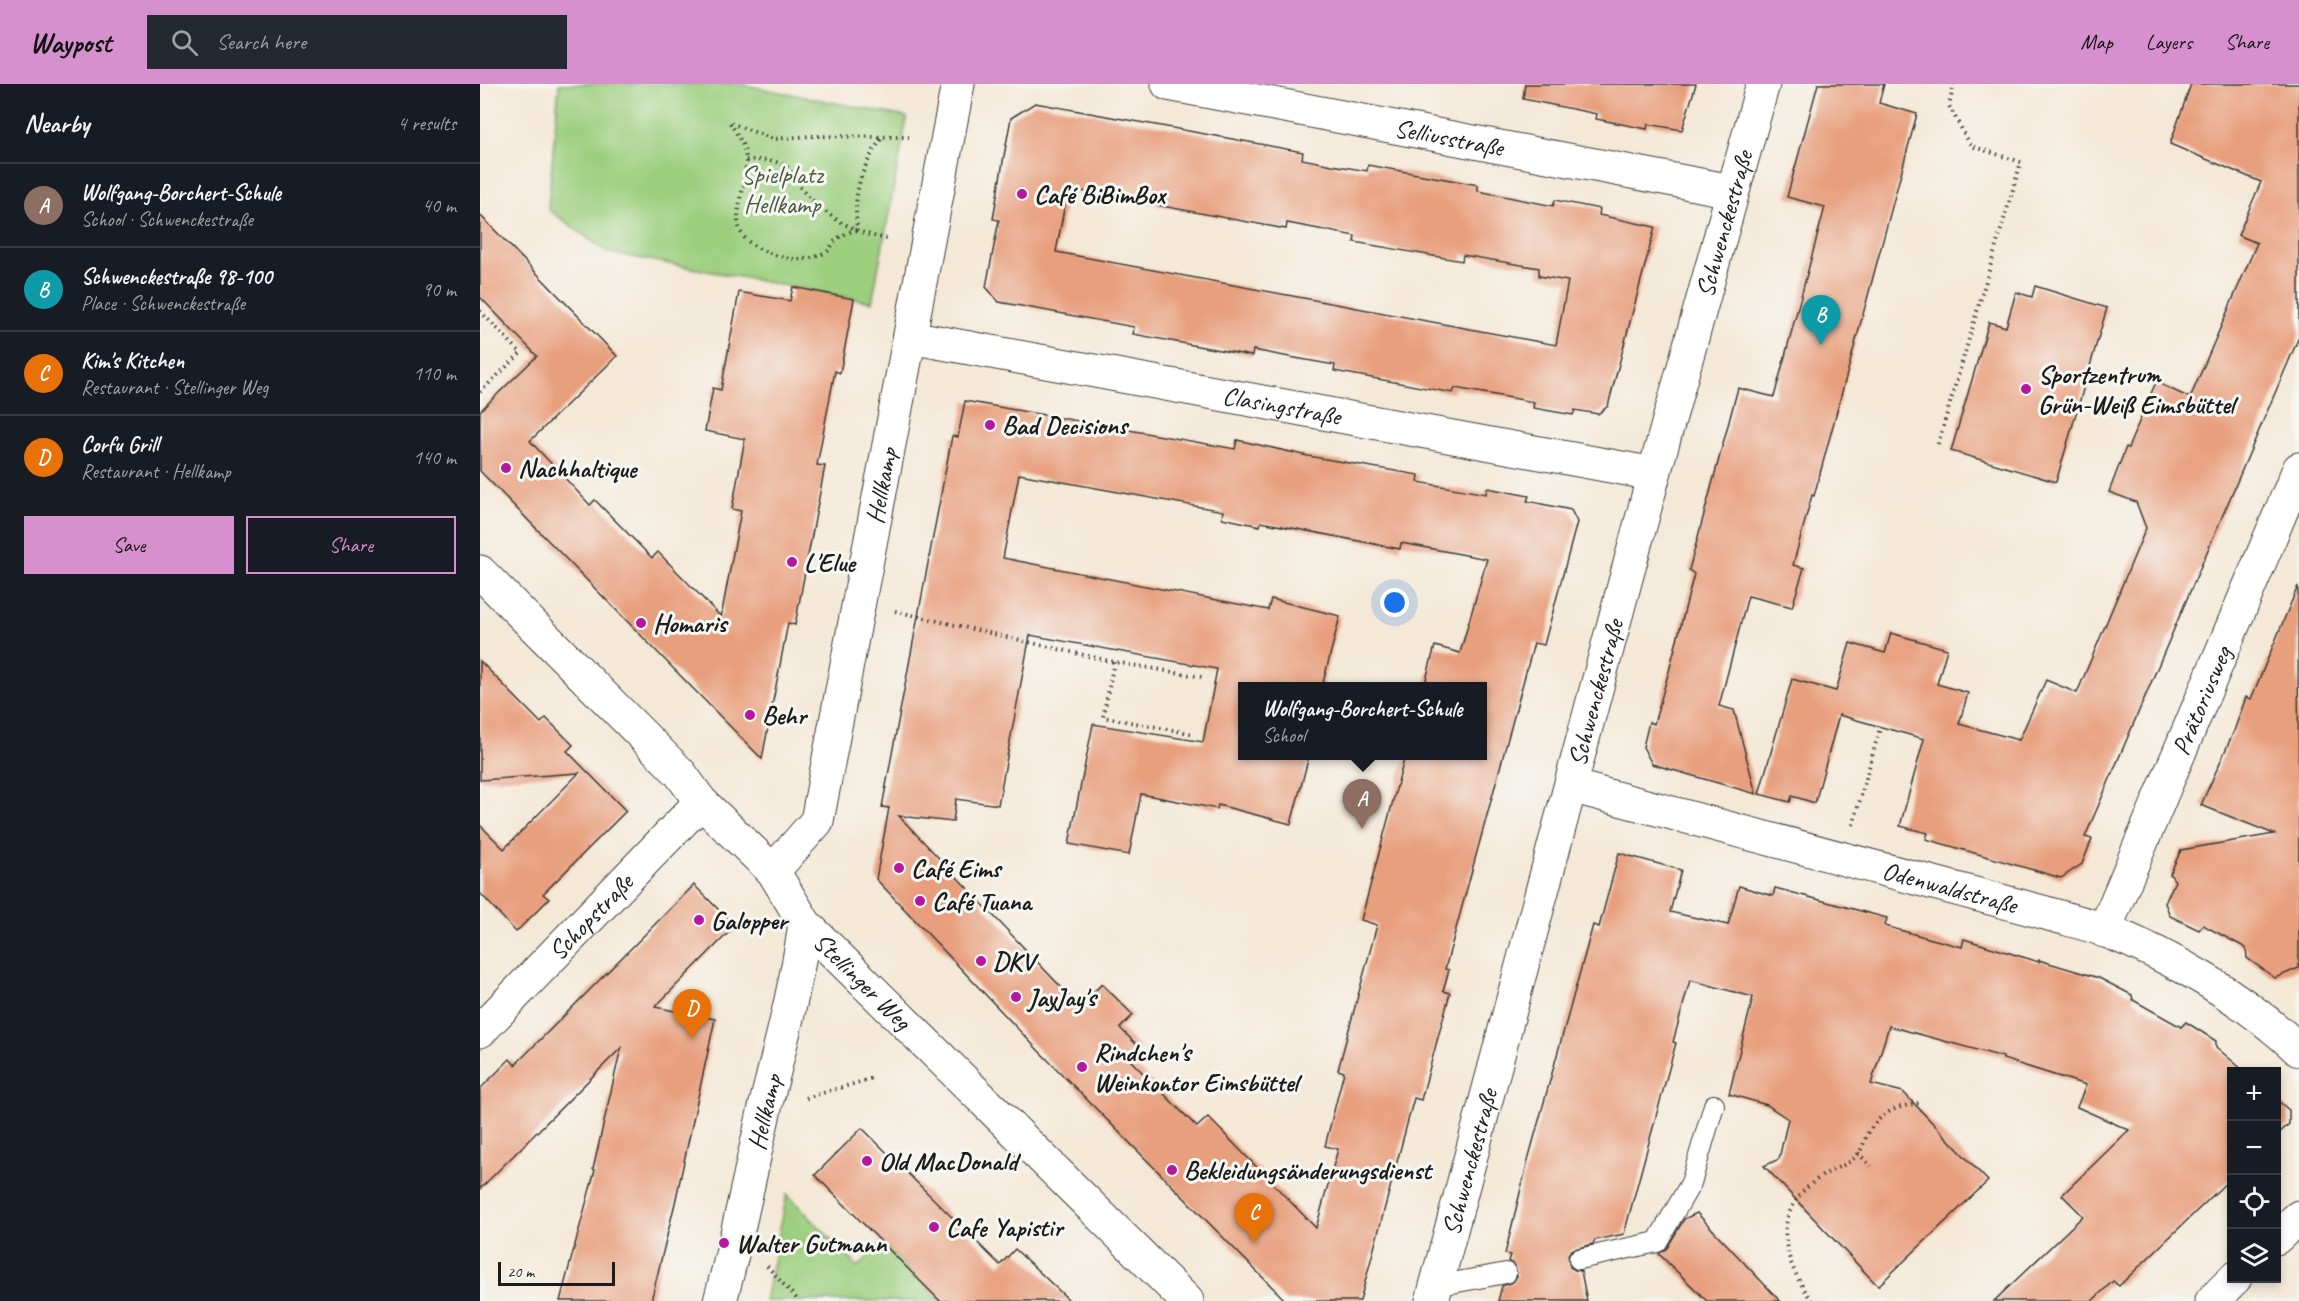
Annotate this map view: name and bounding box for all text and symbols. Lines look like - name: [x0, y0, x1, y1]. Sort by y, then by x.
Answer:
- search box: [147, 15, 567, 69]
- text: Waypost: [30, 25, 111, 60]
- icon: search: [168, 26, 201, 59]
- text: Search here: [216, 28, 306, 56]
- text: Map: [2080, 29, 2113, 55]
- text: Layers: [2146, 29, 2192, 55]
- text: Share: [2225, 29, 2269, 55]
- text: Nearby: [24, 107, 89, 140]
- text: 4 results: [397, 111, 456, 136]
- street label: Selliusstraße: [1392, 111, 1509, 164]
- street label: Schwenckestraße: [1688, 145, 1761, 301]
- park label: Spielplatz Hellkamp: [741, 158, 825, 221]
- place label: Café BiBimBox: [1034, 178, 1167, 211]
- text: Wolfgang-Borchert-Schule: [81, 179, 281, 207]
- marker: Café BiBimBox: [1015, 187, 1029, 201]
- text: A: [38, 193, 49, 218]
- text: 40 m: [422, 193, 456, 218]
- text: School · Schwenckestraße: [81, 207, 253, 232]
- text: Schwenckestraße 98-100: [81, 263, 272, 291]
- text: B: [38, 277, 49, 302]
- text: 90 m: [422, 277, 456, 302]
- text: Place · Schwenckestraße: [81, 291, 245, 316]
- pin: B: [1802, 296, 1840, 345]
- text: Kim's Kitchen: [81, 347, 184, 375]
- place label: Sportzentrum Grün-Weiß Eimsbüttel: [2038, 358, 2240, 421]
- text: C: [39, 361, 48, 386]
- text: 110 m: [413, 361, 456, 386]
- text: Restaurant · Stellinger Weg: [81, 375, 268, 400]
- street label: Clasingstraße: [1220, 378, 1346, 433]
- marker: Sportzentrum Grün-Weiß Eimsbüttel: [2019, 382, 2033, 396]
- place label: Bad Decisions: [1002, 409, 1130, 442]
- marker: Bad Decisions: [983, 418, 997, 432]
- text: Corfu Grill: [81, 431, 159, 459]
- street label: Hellkamp: [858, 443, 905, 526]
- text: D: [38, 445, 49, 470]
- text: 140 m: [413, 445, 456, 470]
- place label: Nachhaltique: [518, 452, 639, 485]
- text: Restaurant · Hellkamp: [81, 459, 231, 484]
- marker: Nachhaltique: [499, 461, 513, 475]
- button: Save: [24, 516, 234, 574]
- button: Share: [246, 516, 456, 574]
- place label: L'Elue: [804, 546, 857, 579]
- marker: L'Elue: [785, 555, 799, 569]
- your location: [1380, 588, 1409, 617]
- place label: Homaris: [653, 607, 729, 640]
- street label: Schwenckestraße: [1560, 613, 1631, 769]
- marker: Homaris: [634, 616, 648, 630]
- street label: Prätoriusweg: [2164, 640, 2239, 760]
- popup: [1238, 682, 1487, 760]
- text: Wolfgang-Borchert-Schule: [1263, 695, 1462, 723]
- place label: Behr: [762, 699, 809, 732]
- marker: Behr: [743, 708, 757, 722]
- text: School: [1263, 723, 1306, 748]
- pin: A: [1342, 780, 1382, 829]
- place label: Café Eims: [911, 852, 1003, 885]
- street label: Odenwaldstraße: [1879, 853, 2023, 922]
- marker: Café Eims: [892, 861, 906, 875]
- street label: Schopstraße: [541, 864, 642, 967]
- place label: Café Tuana: [932, 885, 1033, 918]
- marker: Café Tuana: [913, 894, 927, 908]
- place label: Galopper: [711, 904, 790, 937]
- marker: Galopper: [692, 913, 706, 927]
- street label: Stellinger Weg: [806, 925, 920, 1038]
- place label: DKV: [993, 945, 1039, 978]
- marker: DKV: [974, 954, 988, 968]
- place label: JayJay's: [1026, 981, 1099, 1014]
- pin: D: [672, 990, 712, 1039]
- marker: JayJay's: [1009, 990, 1023, 1004]
- place label: Rindchen's Weinkontor Eimsbüttel: [1094, 1036, 1303, 1099]
- marker: Rindchen's Weinkontor Eimsbüttel: [1075, 1060, 1089, 1074]
- map controls: [2227, 1067, 2281, 1283]
- button: +: [2227, 1067, 2281, 1121]
- street label: Hellkamp: [740, 1069, 790, 1153]
- street label: Schwenckestraße: [1434, 1083, 1505, 1239]
- button: −: [2227, 1121, 2281, 1175]
- place label: Old MacDonald: [879, 1145, 1022, 1178]
- marker: Old MacDonald: [860, 1154, 874, 1168]
- place label: Bekleidungsänderungsdienst: [1184, 1154, 1433, 1187]
- marker: Bekleidungsänderungsdienst: [1165, 1163, 1179, 1177]
- button: locate: [2227, 1175, 2281, 1229]
- pin: C: [1234, 1194, 1274, 1243]
- place label: Cafe Yapistir: [946, 1211, 1065, 1244]
- marker: Cafe Yapistir: [927, 1220, 941, 1234]
- place label: Walter Gutmann: [736, 1227, 887, 1260]
- button: layers: [2227, 1229, 2281, 1283]
- marker: Walter Gutmann: [717, 1236, 731, 1250]
- scale bar: [498, 1259, 615, 1286]
- text: 20 m: [507, 1262, 534, 1282]

